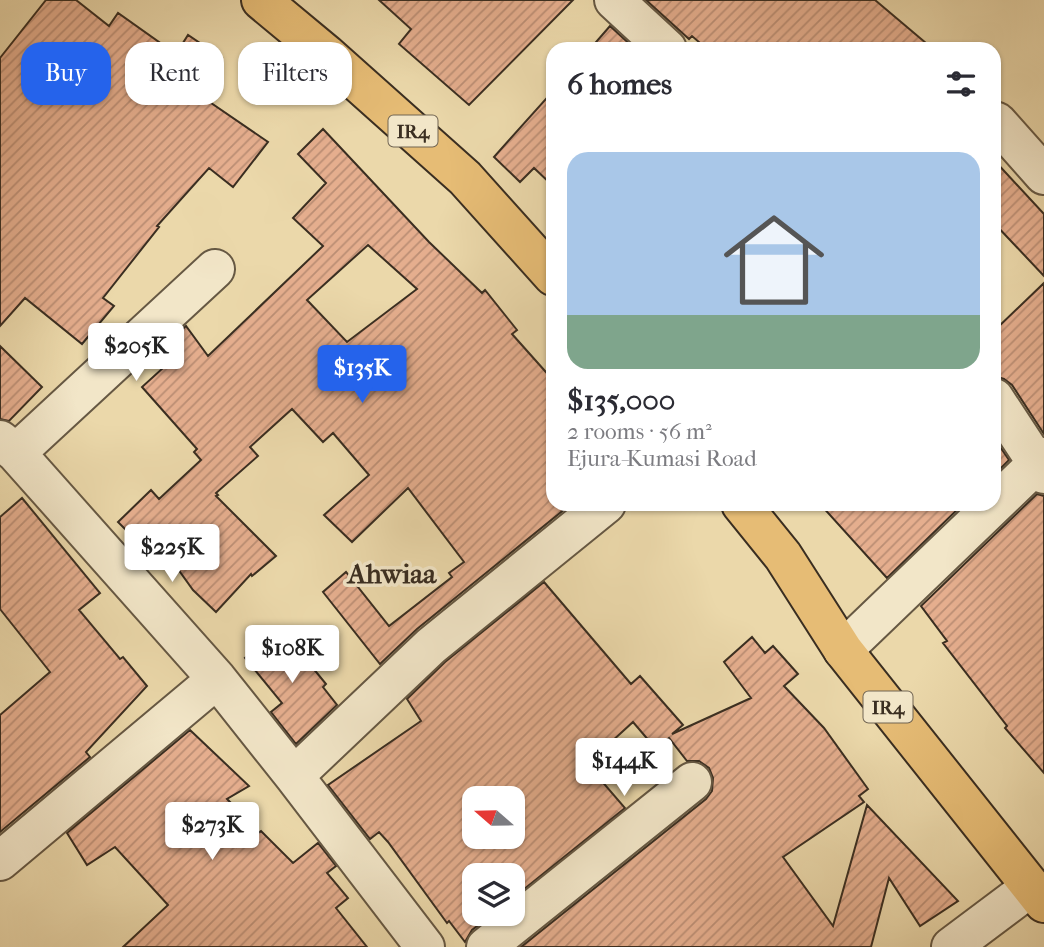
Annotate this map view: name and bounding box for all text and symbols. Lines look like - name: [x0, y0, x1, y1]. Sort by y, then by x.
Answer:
- chip: Buy: [21, 42, 111, 105]
- chip: Rent: [125, 42, 224, 105]
- chip: Filters: [238, 42, 352, 105]
- icon: filters: [942, 65, 980, 103]
- text: 6 homes: [567, 67, 672, 102]
- road number: IR4: [388, 116, 438, 146]
- icon: home: [711, 197, 837, 323]
- pin: $205K: [87, 324, 185, 383]
- text: $205K: [104, 332, 168, 359]
- pin: $135K: [313, 346, 411, 405]
- text: $135K: [334, 354, 390, 381]
- text: $135,000: [567, 383, 675, 418]
- text: 2 rooms · 56 m²: [567, 418, 712, 445]
- text: Ejura-Kumasi Road: [567, 445, 757, 472]
- pin: $225K: [123, 524, 221, 584]
- text: $225K: [141, 533, 203, 560]
- district label: Ahwiaa: [346, 557, 437, 590]
- pin: $108K: [243, 626, 341, 685]
- text: $108K: [261, 634, 323, 661]
- road number: IR4: [864, 692, 912, 722]
- pin: $144K: [575, 738, 673, 798]
- text: $144K: [592, 747, 656, 774]
- north arrow: [462, 786, 525, 849]
- map controls: [462, 786, 525, 926]
- pin: $273K: [163, 802, 261, 862]
- text: $273K: [181, 811, 243, 838]
- button: layers: [462, 863, 525, 926]

